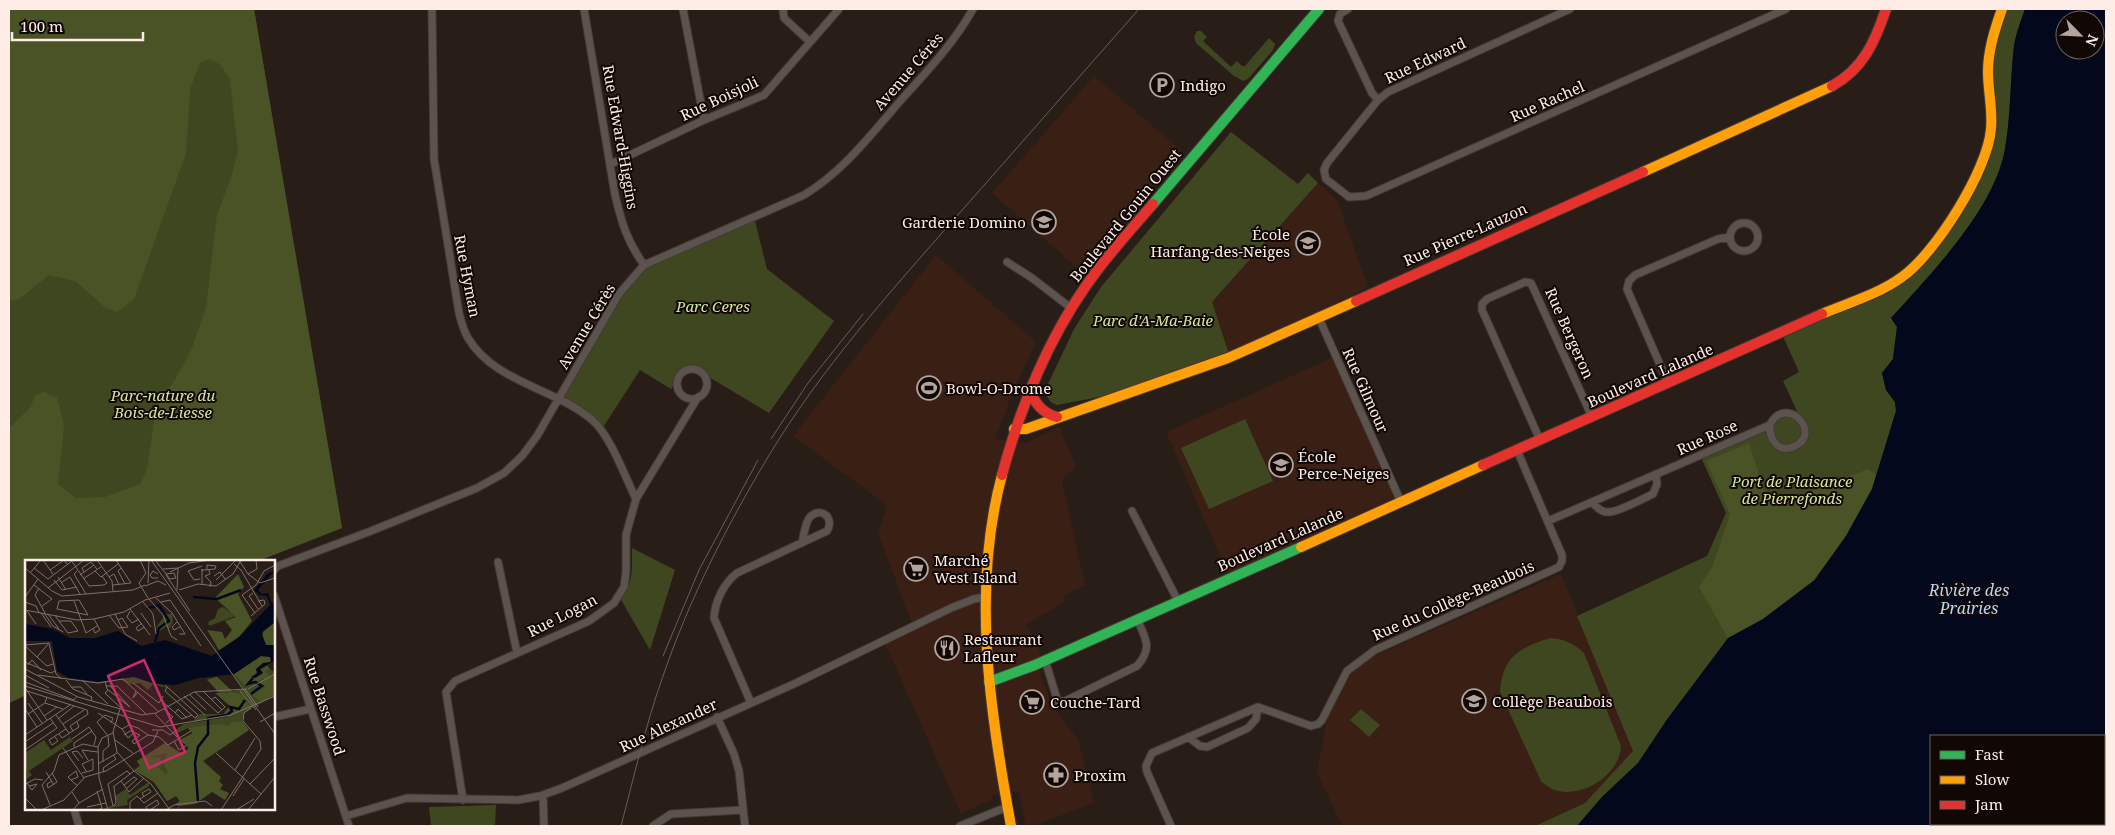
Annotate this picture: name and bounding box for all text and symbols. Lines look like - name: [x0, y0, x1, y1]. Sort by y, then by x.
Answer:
- scale bar: [12, 10, 144, 42]
- north arrow: [2055, 10, 2105, 60]
- text: 100 m: [20, 16, 63, 36]
- street label: Avenue Cérès: [869, 28, 947, 114]
- street label: Rue Edward: [1381, 32, 1469, 88]
- text: N: [2081, 32, 2103, 49]
- street label: Rue Edward-Higgins: [598, 63, 644, 211]
- street label: Rue Boisjoli: [677, 71, 761, 125]
- parking icon: Indigo: [1149, 72, 1175, 98]
- place label: Indigo: [1180, 75, 1226, 95]
- street label: Rue Rachel: [1507, 76, 1588, 126]
- street label: Boulevard Gouin Ouest: [1065, 144, 1185, 286]
- street label: Rue Pierre-Lauzon: [1400, 198, 1530, 270]
- school or university icon: Garderie Domino: [1031, 209, 1057, 235]
- place label: Garderie Domino: [902, 212, 1026, 232]
- place label: École Harfang-des-Neiges: [1150, 224, 1290, 261]
- school or university icon: École Harfang-des-Neiges: [1295, 230, 1321, 256]
- street label: Rue Hyman: [450, 233, 486, 319]
- street label: Avenue Cérès: [553, 279, 620, 373]
- street label: Rue Bergeron: [1541, 284, 1599, 382]
- park label: Parc Ceres: [675, 296, 750, 316]
- park label: Parc d'A-Ma-Baie: [1092, 310, 1213, 330]
- street label: Boulevard Lalande: [1584, 338, 1716, 412]
- street label: Rue Gilmour: [1338, 344, 1394, 436]
- sports icon: Bowl-O-Drome: [916, 375, 942, 401]
- place label: Bowl-O-Drome: [946, 378, 1051, 398]
- park label: Parc-nature du Bois-de-Liesse: [110, 385, 215, 422]
- street label: Rue Rose: [1673, 415, 1741, 459]
- place label: École Perce-Neiges: [1298, 446, 1390, 483]
- school or university icon: École Perce-Neiges: [1268, 452, 1294, 478]
- park label: Port de Plaisance de Pierrefonds: [1731, 471, 1853, 508]
- street label: Boulevard Lalande: [1214, 502, 1346, 576]
- place label: Marché West Island: [934, 550, 1017, 587]
- street label: Rue du Collège-Beaubois: [1369, 555, 1537, 645]
- supermarket icon: Marché West Island: [903, 556, 929, 582]
- inset map: [25, 560, 275, 810]
- water label: Rivière des Prairies: [1928, 579, 2009, 619]
- street label: Rue Logan: [524, 589, 600, 641]
- place label: Restaurant Lafleur: [964, 629, 1042, 666]
- restaurant icon: Restaurant Lafleur: [934, 635, 960, 661]
- street label: Rue Basswood: [300, 654, 350, 758]
- school or university icon: Collège Beaubois: [1461, 688, 1487, 714]
- supermarket icon: Couche-Tard: [1019, 689, 1045, 715]
- place label: Collège Beaubois: [1492, 691, 1613, 711]
- place label: Couche-Tard: [1050, 692, 1140, 712]
- street label: Rue Alexander: [616, 694, 720, 756]
- legend: [1930, 735, 2105, 825]
- text: Fast: [1975, 744, 2004, 764]
- pharmacy icon: Proxim: [1043, 762, 1069, 788]
- place label: Proxim: [1074, 765, 1126, 785]
- text: Slow: [1975, 769, 2009, 789]
- text: Jam: [1974, 794, 2003, 814]

